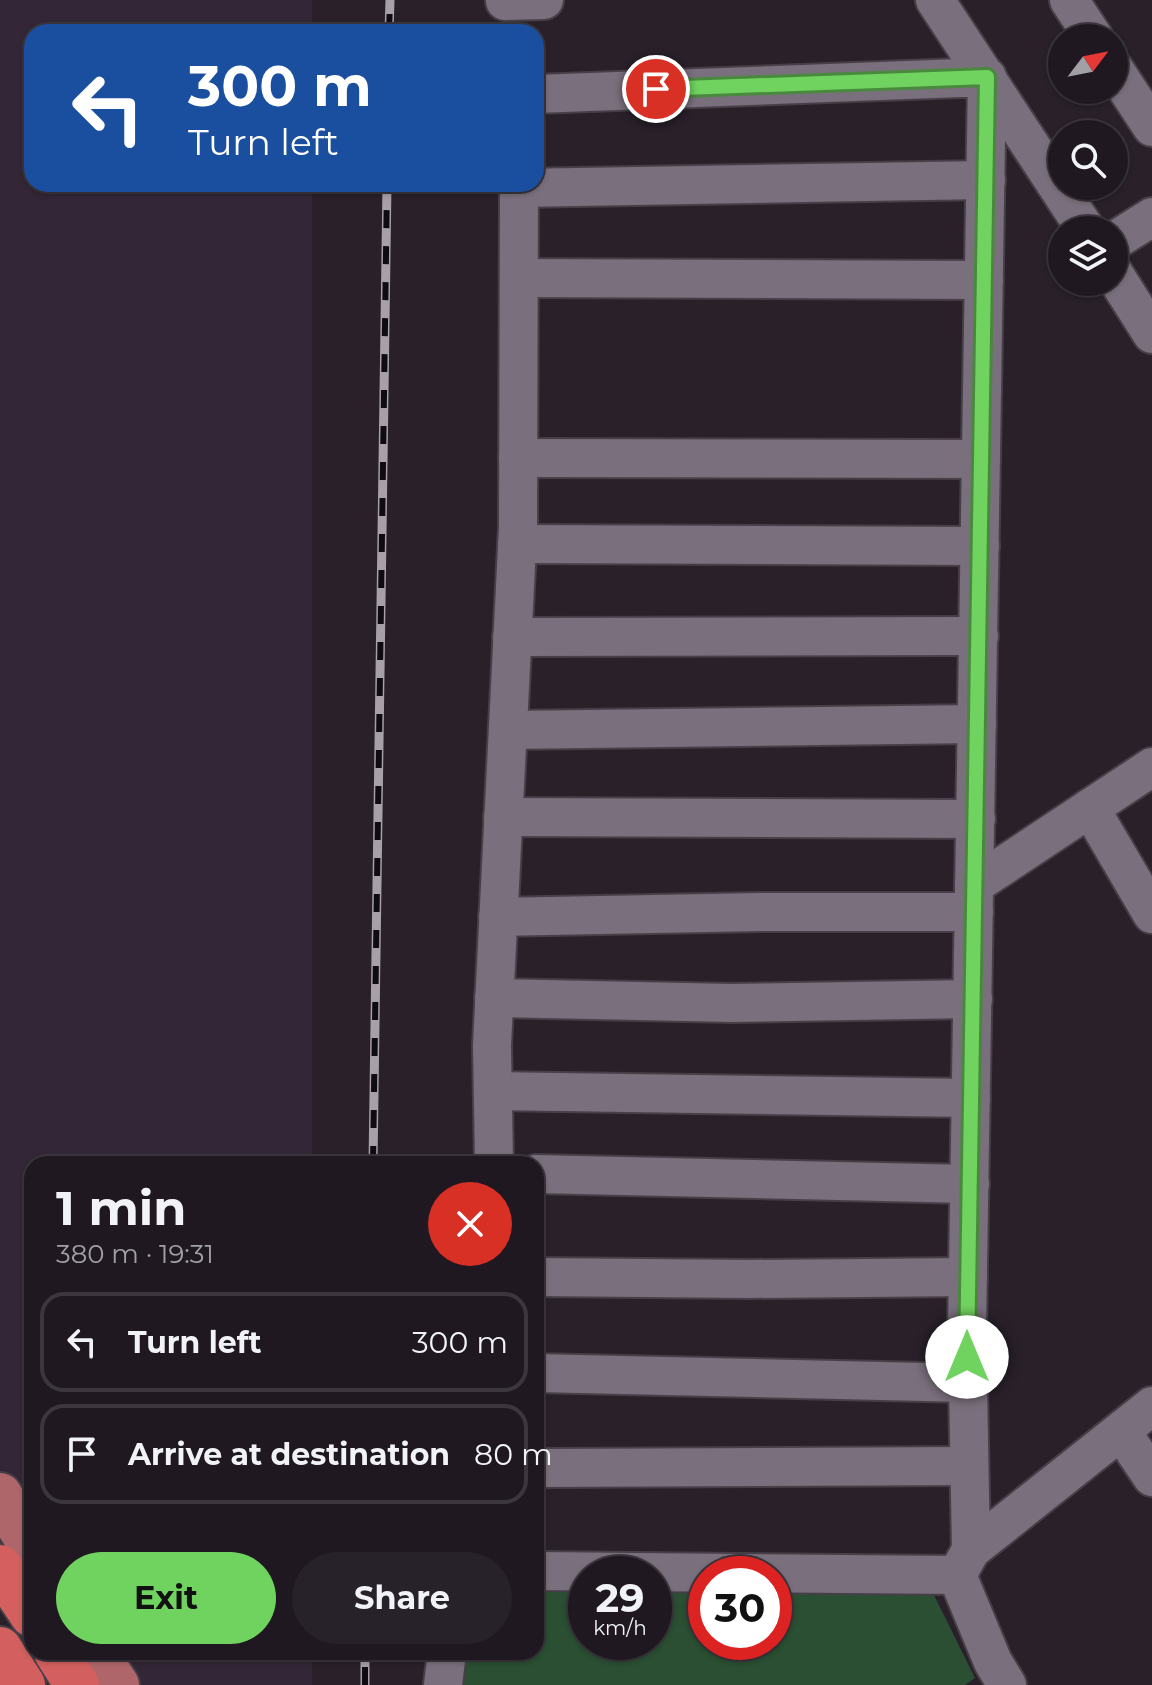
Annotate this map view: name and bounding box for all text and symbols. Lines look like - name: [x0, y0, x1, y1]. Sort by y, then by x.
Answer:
- north arrow: [1048, 24, 1128, 104]
- map controls: [1048, 24, 1128, 296]
- text: 300 m: [188, 52, 372, 120]
- pin: [622, 55, 690, 123]
- icon: left: [56, 56, 160, 160]
- icon: arrive: [634, 67, 678, 111]
- text: Turn left: [188, 120, 339, 164]
- button: search: [1048, 120, 1128, 200]
- button: layers: [1048, 216, 1128, 296]
- text: 1 min: [56, 1179, 186, 1237]
- button: close: [428, 1182, 512, 1266]
- text: 380 m · 19:31: [56, 1238, 214, 1270]
- position arrow: [925, 1315, 1009, 1399]
- icon: left: [60, 1320, 104, 1364]
- text: Turn left: [128, 1324, 261, 1361]
- text: 300 m: [412, 1324, 508, 1361]
- icon: arrive: [60, 1432, 104, 1476]
- text: Arrive at destination: [128, 1436, 450, 1473]
- text: 80 m: [474, 1436, 553, 1473]
- button: Exit: [56, 1552, 276, 1644]
- button: Share: [292, 1552, 512, 1644]
- speed limit sign: 30: [688, 1556, 792, 1660]
- text: 29: [595, 1573, 645, 1622]
- text: km/h: [593, 1616, 647, 1640]

